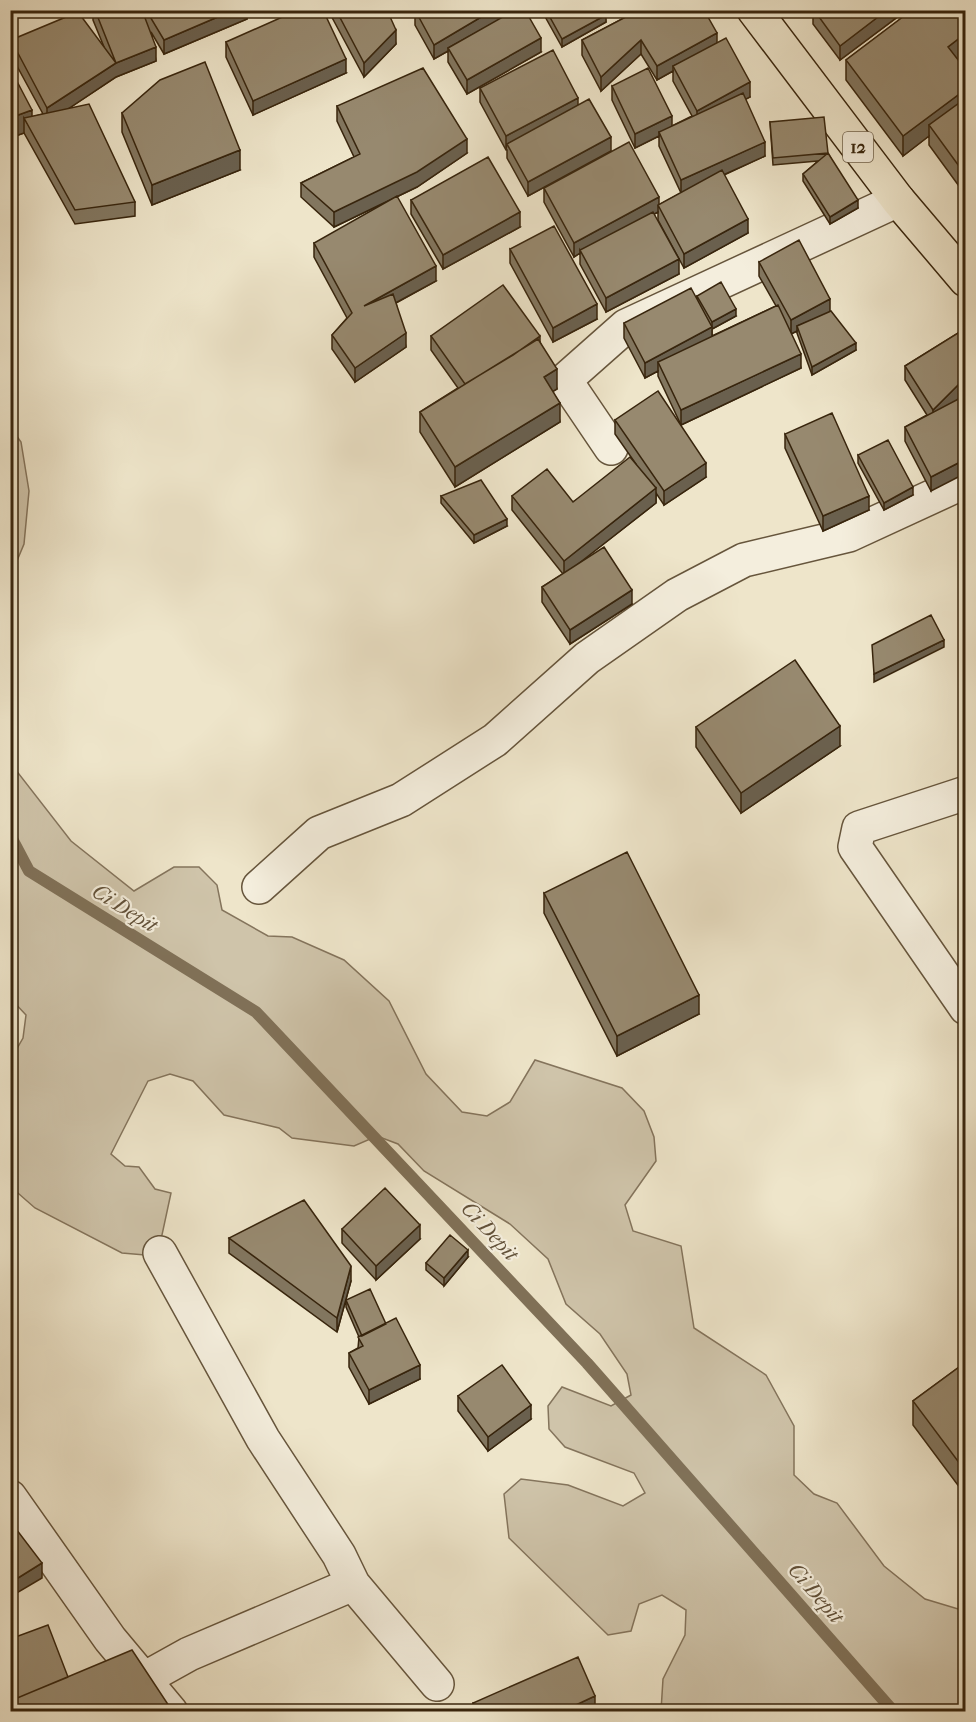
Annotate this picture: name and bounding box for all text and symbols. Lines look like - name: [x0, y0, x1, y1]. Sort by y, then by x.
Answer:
- road number: 12: [843, 132, 873, 162]
- water label: Ci Depit: [88, 879, 163, 938]
- water label: Ci Depit: [457, 1197, 524, 1267]
- water label: Ci Depit: [783, 1558, 850, 1629]

